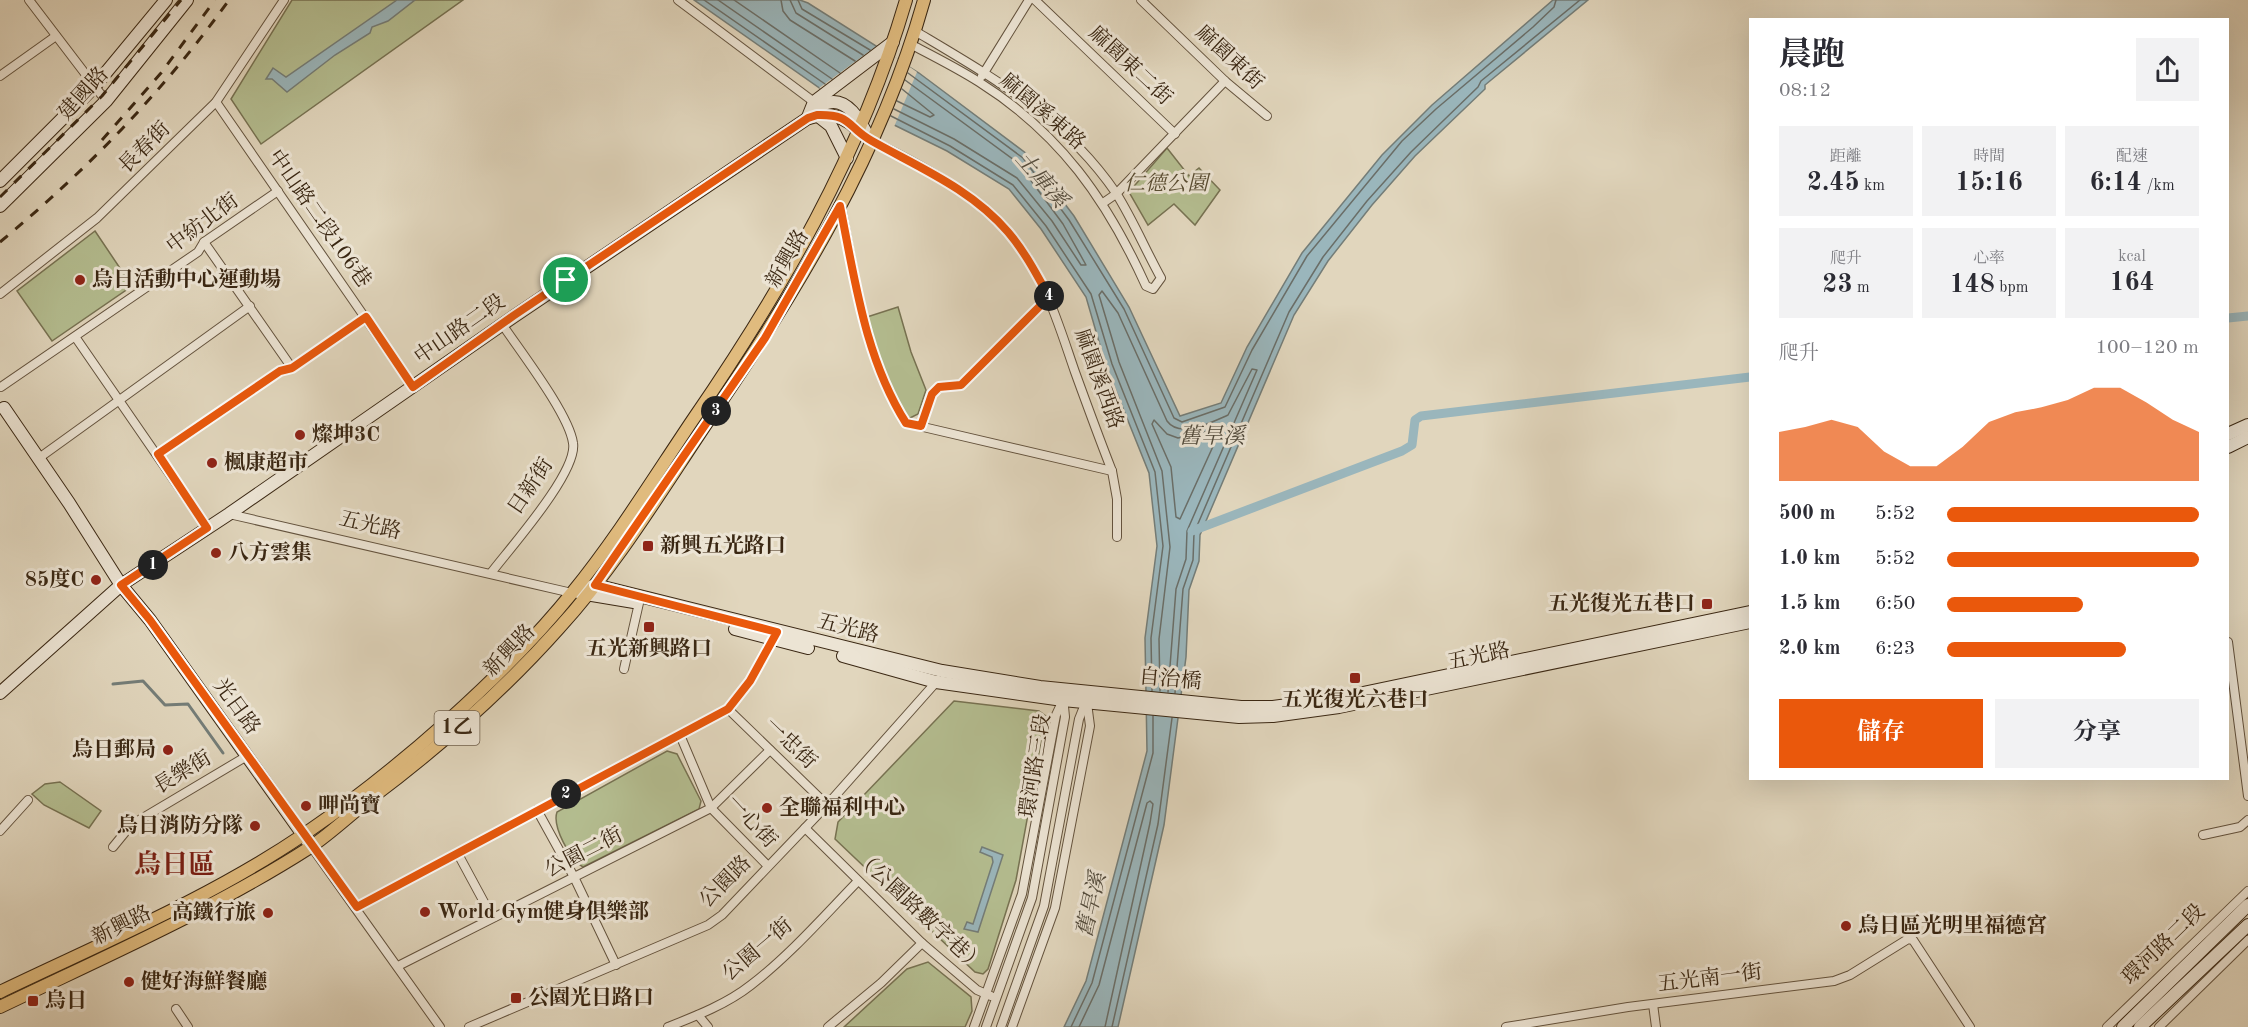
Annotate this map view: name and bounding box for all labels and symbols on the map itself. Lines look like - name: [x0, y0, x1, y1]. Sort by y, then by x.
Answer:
- street label: 麻園東街: [1191, 20, 1268, 94]
- street label: 麻園東二街: [1084, 21, 1177, 109]
- street label: 建國路: [54, 62, 113, 124]
- street label: 麻園溪東路: [995, 68, 1090, 154]
- street label: 長春街: [114, 117, 175, 178]
- street label: 中山路二段106巷: [264, 145, 376, 292]
- water label: 土庫溪: [1011, 147, 1074, 214]
- park label: 仁德公園: [1124, 172, 1211, 195]
- street label: 中紡北街: [162, 189, 243, 258]
- street label: 新興路: [761, 225, 813, 292]
- pin: [540, 254, 591, 305]
- place label: 烏日活動中心運動場: [92, 267, 281, 291]
- marker: 烏日活動中心運動場: [73, 273, 87, 287]
- pin: 4: [1034, 281, 1064, 311]
- street label: 中山路二段: [410, 290, 509, 369]
- street label: 麻園溪西路: [1070, 325, 1128, 432]
- pin: 3: [701, 396, 731, 426]
- place label: 燦坤3C: [312, 423, 380, 446]
- water label: 舊旱溪: [1179, 424, 1247, 448]
- marker: 燦坤3C: [293, 428, 307, 442]
- place label: 楓康超市: [224, 450, 308, 474]
- street label: 日新街: [503, 454, 557, 519]
- marker: 楓康超市: [205, 456, 219, 470]
- street label: 五光路: [337, 507, 404, 543]
- place label: 新興五光路口: [660, 533, 786, 557]
- marker: 新興五光路口: [641, 539, 655, 553]
- place label: 八方雲集: [228, 540, 312, 564]
- marker: 八方雲集: [209, 546, 223, 560]
- pin: 1: [138, 550, 168, 580]
- place label: 85度C: [25, 567, 84, 591]
- marker: 85度C: [89, 573, 103, 587]
- place label: 五光復光五巷口: [1548, 592, 1695, 615]
- marker: 五光復光五巷口: [1700, 597, 1714, 611]
- street label: 五光路: [815, 609, 882, 647]
- street label: 新興路: [479, 620, 539, 681]
- marker: 五光新興路口: [642, 620, 656, 634]
- place label: 五光新興路口: [586, 636, 712, 660]
- street label: 五光路: [1446, 638, 1512, 674]
- street label: 自治橋: [1138, 665, 1202, 693]
- marker: 五光復光六巷口: [1348, 671, 1362, 685]
- street label: 光日路: [209, 674, 265, 739]
- place label: 五光復光六巷口: [1282, 688, 1429, 711]
- road number: 1乙: [434, 711, 480, 745]
- street label: 環河路三段: [1015, 712, 1055, 819]
- street label: 一忠街: [760, 713, 821, 773]
- place label: 烏日郵局: [72, 738, 156, 761]
- marker: 烏日郵局: [161, 743, 175, 757]
- street label: 長樂街: [150, 746, 215, 798]
- pin: 2: [551, 779, 581, 809]
- street label: 一心街: [722, 790, 782, 852]
- place label: 呷尚寶: [318, 793, 381, 817]
- place label: 全聯福利中心: [779, 796, 905, 819]
- marker: 呷尚寶: [299, 799, 313, 813]
- marker: 全聯福利中心: [760, 801, 774, 815]
- place label: 烏日消防分隊: [117, 813, 243, 837]
- marker: 烏日消防分隊: [248, 819, 262, 833]
- street label: 公園二街: [540, 822, 626, 881]
- street label: （公園路數字巷）: [850, 845, 990, 977]
- district label: 烏日區: [135, 849, 216, 879]
- street label: 公園路: [694, 850, 756, 912]
- water label: 舊旱溪: [1072, 868, 1111, 940]
- place label: World Gym健身俱樂部: [437, 899, 649, 923]
- place label: 高鐵行旅: [172, 900, 256, 924]
- street label: 環河路二段: [2118, 900, 2209, 989]
- street label: 新興路: [88, 901, 155, 949]
- marker: World Gym健身俱樂部: [418, 905, 432, 919]
- marker: 高鐵行旅: [261, 906, 275, 920]
- street label: 公園一街: [717, 913, 797, 985]
- place label: 烏日區光明里福德宮: [1858, 913, 2047, 937]
- marker: 烏日區光明里福德宮: [1839, 919, 1853, 933]
- street label: 五光南一街: [1656, 960, 1763, 996]
- place label: 健好海鮮餐廳: [141, 969, 267, 993]
- marker: 健好海鮮餐廳: [122, 975, 136, 989]
- place label: 公園光日路口: [528, 985, 654, 1009]
- place label: 烏日: [45, 989, 87, 1012]
- marker: 公園光日路口: [509, 991, 523, 1005]
- marker: 烏日: [26, 994, 40, 1008]

